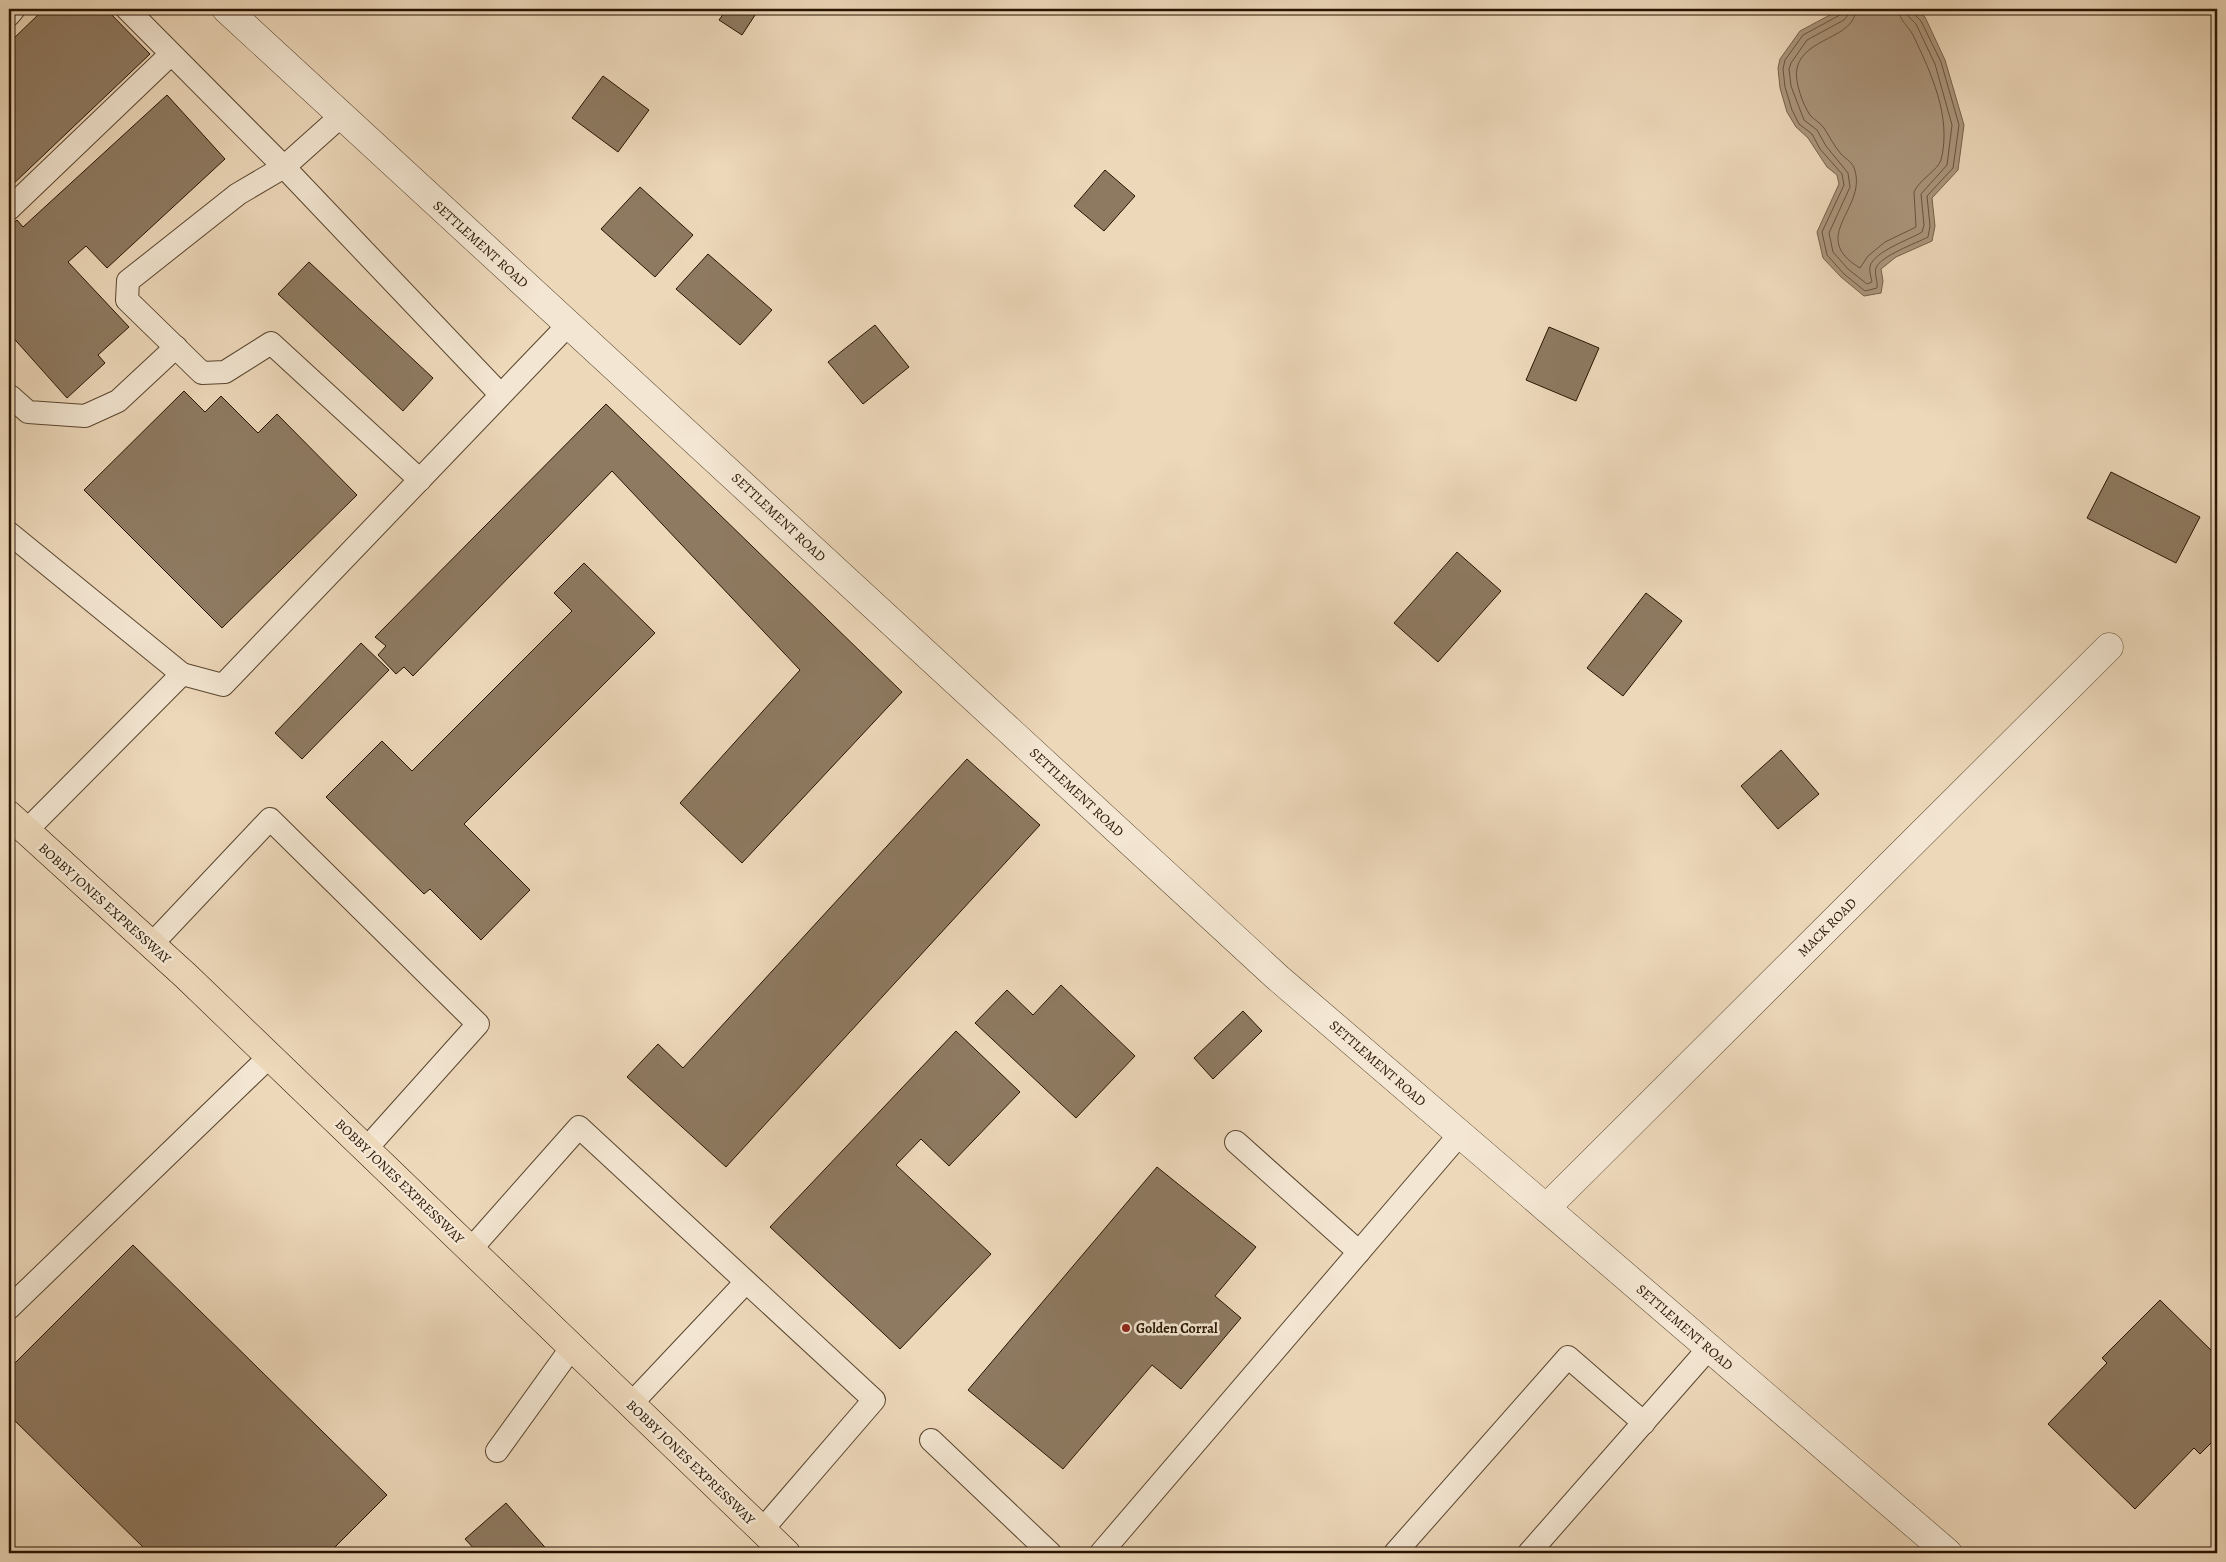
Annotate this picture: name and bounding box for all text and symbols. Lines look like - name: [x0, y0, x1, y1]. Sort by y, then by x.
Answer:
- street label: SETTLEMENT ROAD: [429, 196, 533, 293]
- street label: SETTLEMENT ROAD: [727, 469, 830, 566]
- street label: SETTLEMENT ROAD: [1025, 744, 1128, 841]
- street label: BOBBY JONES EXPRESSWAY: [34, 839, 175, 968]
- street label: MACK ROAD: [1794, 894, 1861, 961]
- street label: SETTLEMENT ROAD: [1325, 1016, 1430, 1111]
- street label: BOBBY JONES EXPRESSWAY: [331, 1115, 469, 1248]
- street label: SETTLEMENT ROAD: [1632, 1280, 1737, 1375]
- place label: Golden Corral: [1136, 1319, 1218, 1338]
- marker: Golden Corral: [1120, 1322, 1132, 1334]
- street label: BOBBY JONES EXPRESSWAY: [622, 1396, 760, 1529]

